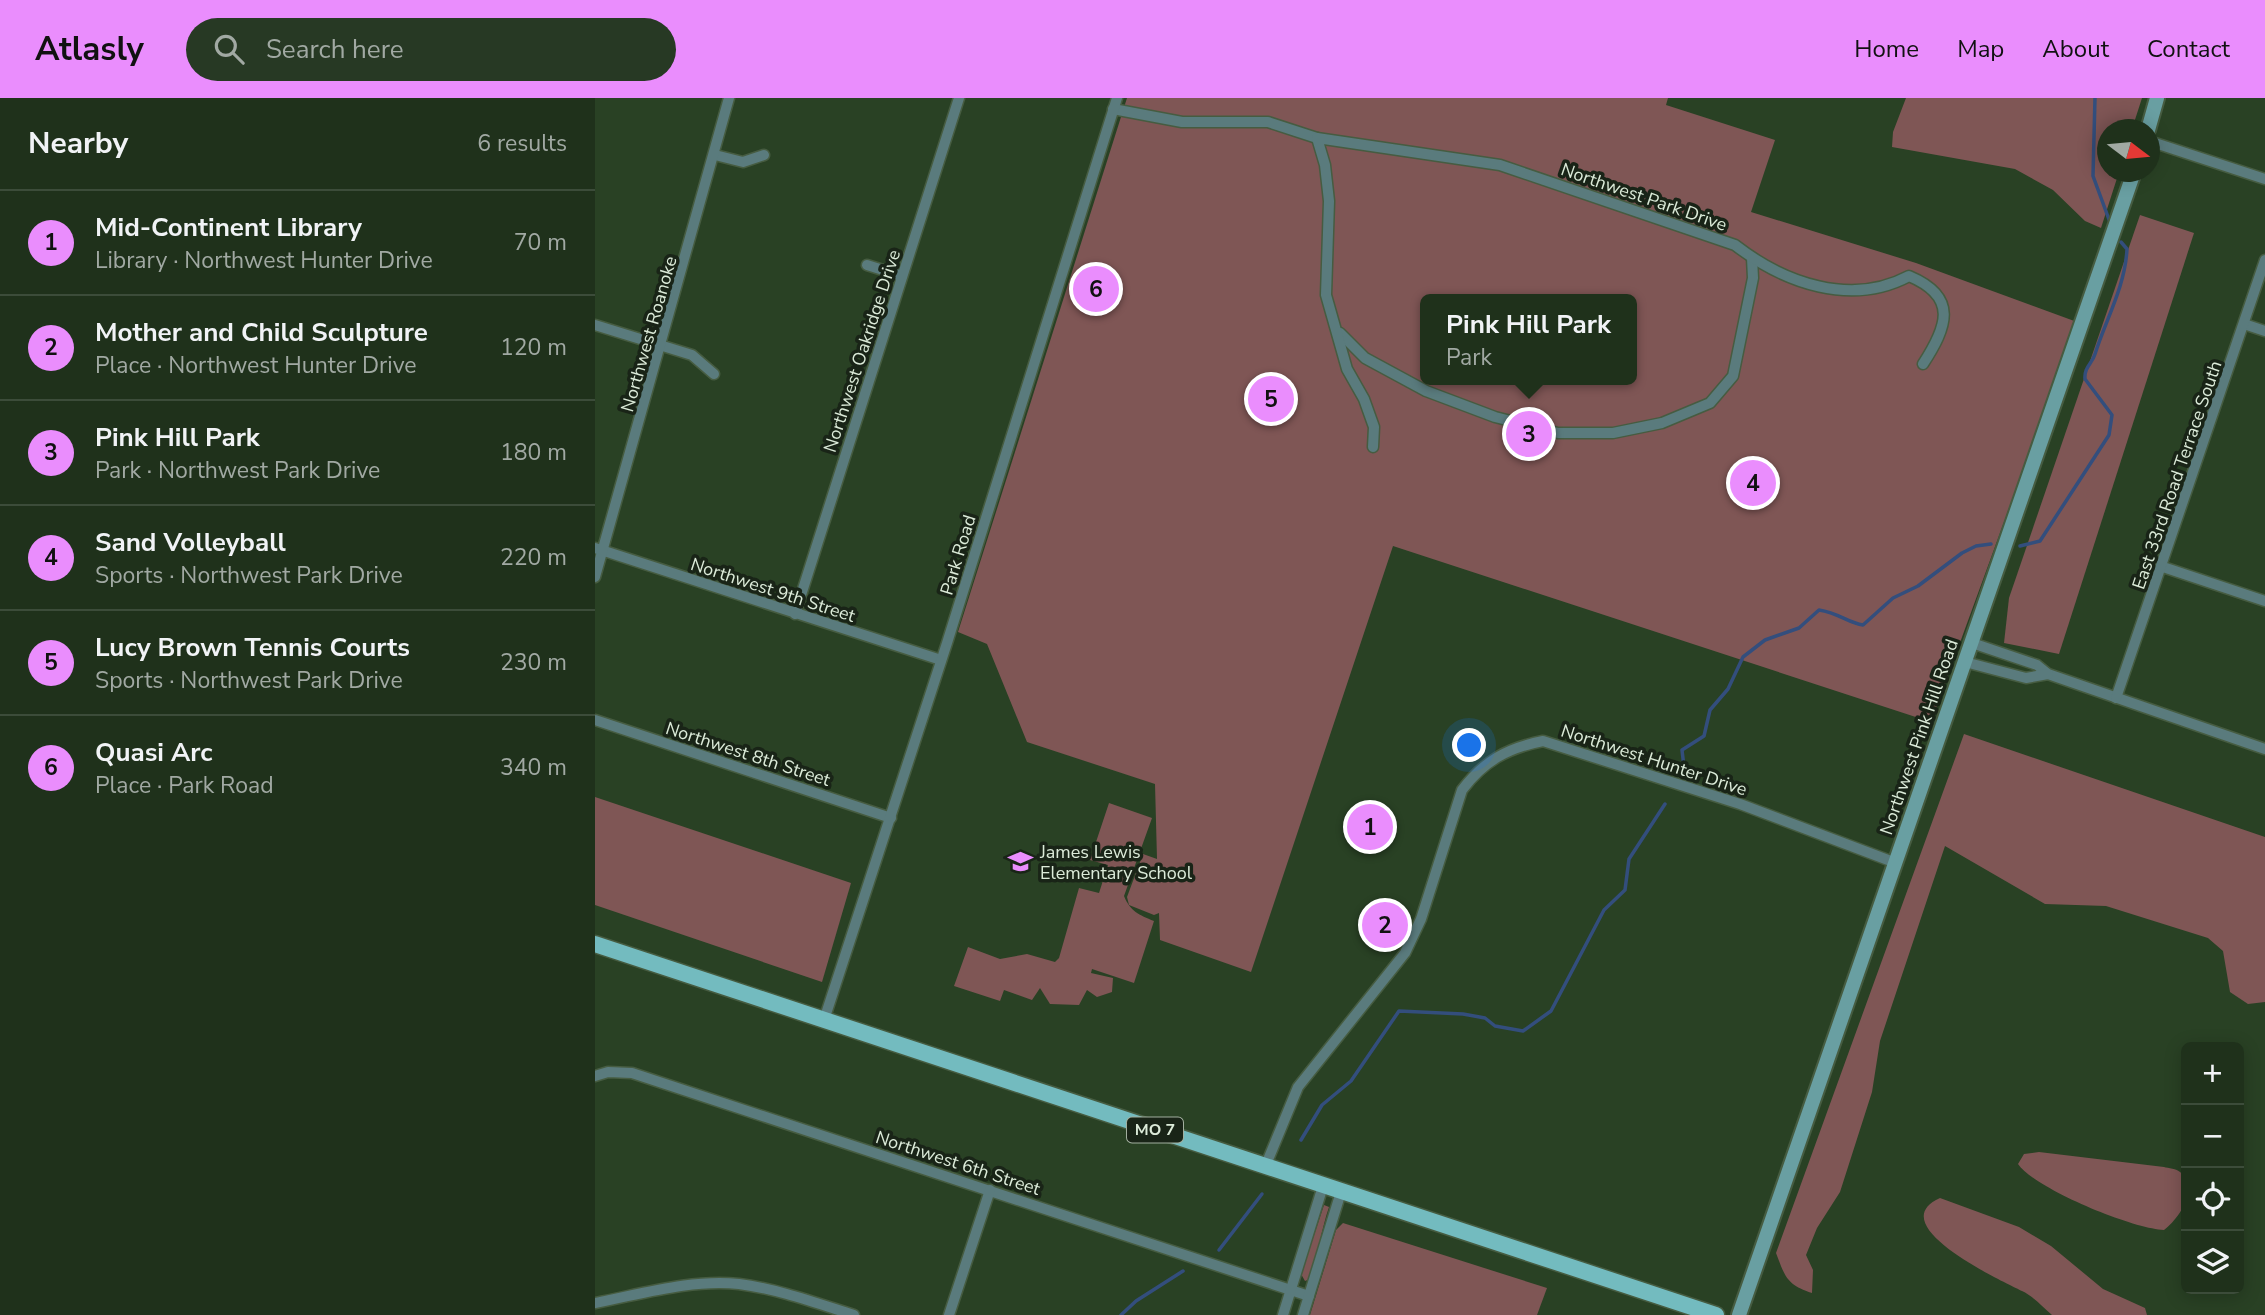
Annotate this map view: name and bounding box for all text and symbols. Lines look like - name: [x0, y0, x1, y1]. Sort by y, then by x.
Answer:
- search box: [186, 18, 676, 81]
- text: Atlasly: [35, 27, 144, 72]
- icon: search: [210, 30, 248, 68]
- text: Search here: [266, 32, 404, 67]
- text: Home: [1854, 33, 1919, 65]
- text: Map: [1957, 33, 2004, 65]
- text: About: [2042, 33, 2109, 65]
- text: Contact: [2147, 33, 2230, 65]
- north arrow: [2097, 119, 2160, 182]
- text: Nearby: [28, 123, 128, 164]
- text: 6 results: [477, 128, 567, 159]
- street label: Northwest Park Drive: [1558, 157, 1730, 237]
- text: Mid-Continent Library: [95, 210, 362, 245]
- text: 1: [44, 227, 58, 258]
- text: 70 m: [514, 227, 567, 258]
- text: Library · Northwest Hunter Drive: [95, 245, 433, 276]
- street label: Northwest Oakridge Drive: [818, 247, 906, 455]
- street label: Northwest Roanoke: [615, 253, 683, 415]
- pin: 6: [1073, 263, 1119, 315]
- popup: [1420, 294, 1637, 385]
- text: Pink Hill Park: [1446, 307, 1611, 342]
- text: Mother and Child Sculpture: [95, 315, 428, 350]
- text: 2: [44, 332, 58, 363]
- text: 120 m: [500, 332, 567, 363]
- text: Park: [1446, 342, 1492, 373]
- text: Place · Northwest Hunter Drive: [95, 350, 417, 381]
- street label: East 33rd Road Terrace South: [2127, 357, 2227, 593]
- pin: 5: [1248, 373, 1294, 425]
- pin: 3: [1506, 408, 1552, 460]
- text: Pink Hill Park: [95, 420, 260, 455]
- text: 3: [44, 437, 58, 468]
- text: 180 m: [500, 437, 567, 468]
- text: Park · Northwest Park Drive: [95, 455, 380, 486]
- pin: 4: [1730, 457, 1776, 509]
- street label: Park Road: [934, 512, 982, 598]
- text: Sand Volleyball: [95, 525, 286, 560]
- text: 4: [44, 542, 58, 573]
- text: 220 m: [500, 542, 567, 573]
- street label: Northwest 9th Street: [688, 552, 859, 628]
- text: Sports · Northwest Park Drive: [95, 560, 403, 591]
- text: Lucy Brown Tennis Courts: [95, 630, 410, 665]
- street label: Northwest Pink Hill Road: [1874, 636, 1964, 838]
- text: 5: [44, 647, 58, 678]
- text: 230 m: [500, 647, 567, 678]
- text: Sports · Northwest Park Drive: [95, 665, 403, 696]
- street label: Northwest 8th Street: [663, 716, 834, 792]
- street label: Northwest Hunter Drive: [1558, 719, 1750, 801]
- your location: [1452, 728, 1486, 762]
- text: Quasi Arc: [95, 735, 213, 770]
- text: 6: [44, 752, 58, 783]
- text: 340 m: [500, 752, 567, 783]
- text: Place · Park Road: [95, 770, 274, 801]
- pin: 1: [1347, 801, 1393, 853]
- place label: James Lewis Elementary School: [1039, 840, 1193, 885]
- school or university icon: James Lewis Elementary School: [1006, 848, 1034, 876]
- pin: 2: [1362, 899, 1408, 951]
- map controls: [2181, 1042, 2244, 1294]
- button: +: [2181, 1042, 2244, 1105]
- button: −: [2181, 1105, 2244, 1168]
- road number: MO 7: [1127, 1118, 1183, 1142]
- street label: Northwest 6th Street: [873, 1125, 1044, 1201]
- button: locate: [2181, 1168, 2244, 1231]
- button: layers: [2181, 1231, 2244, 1294]

